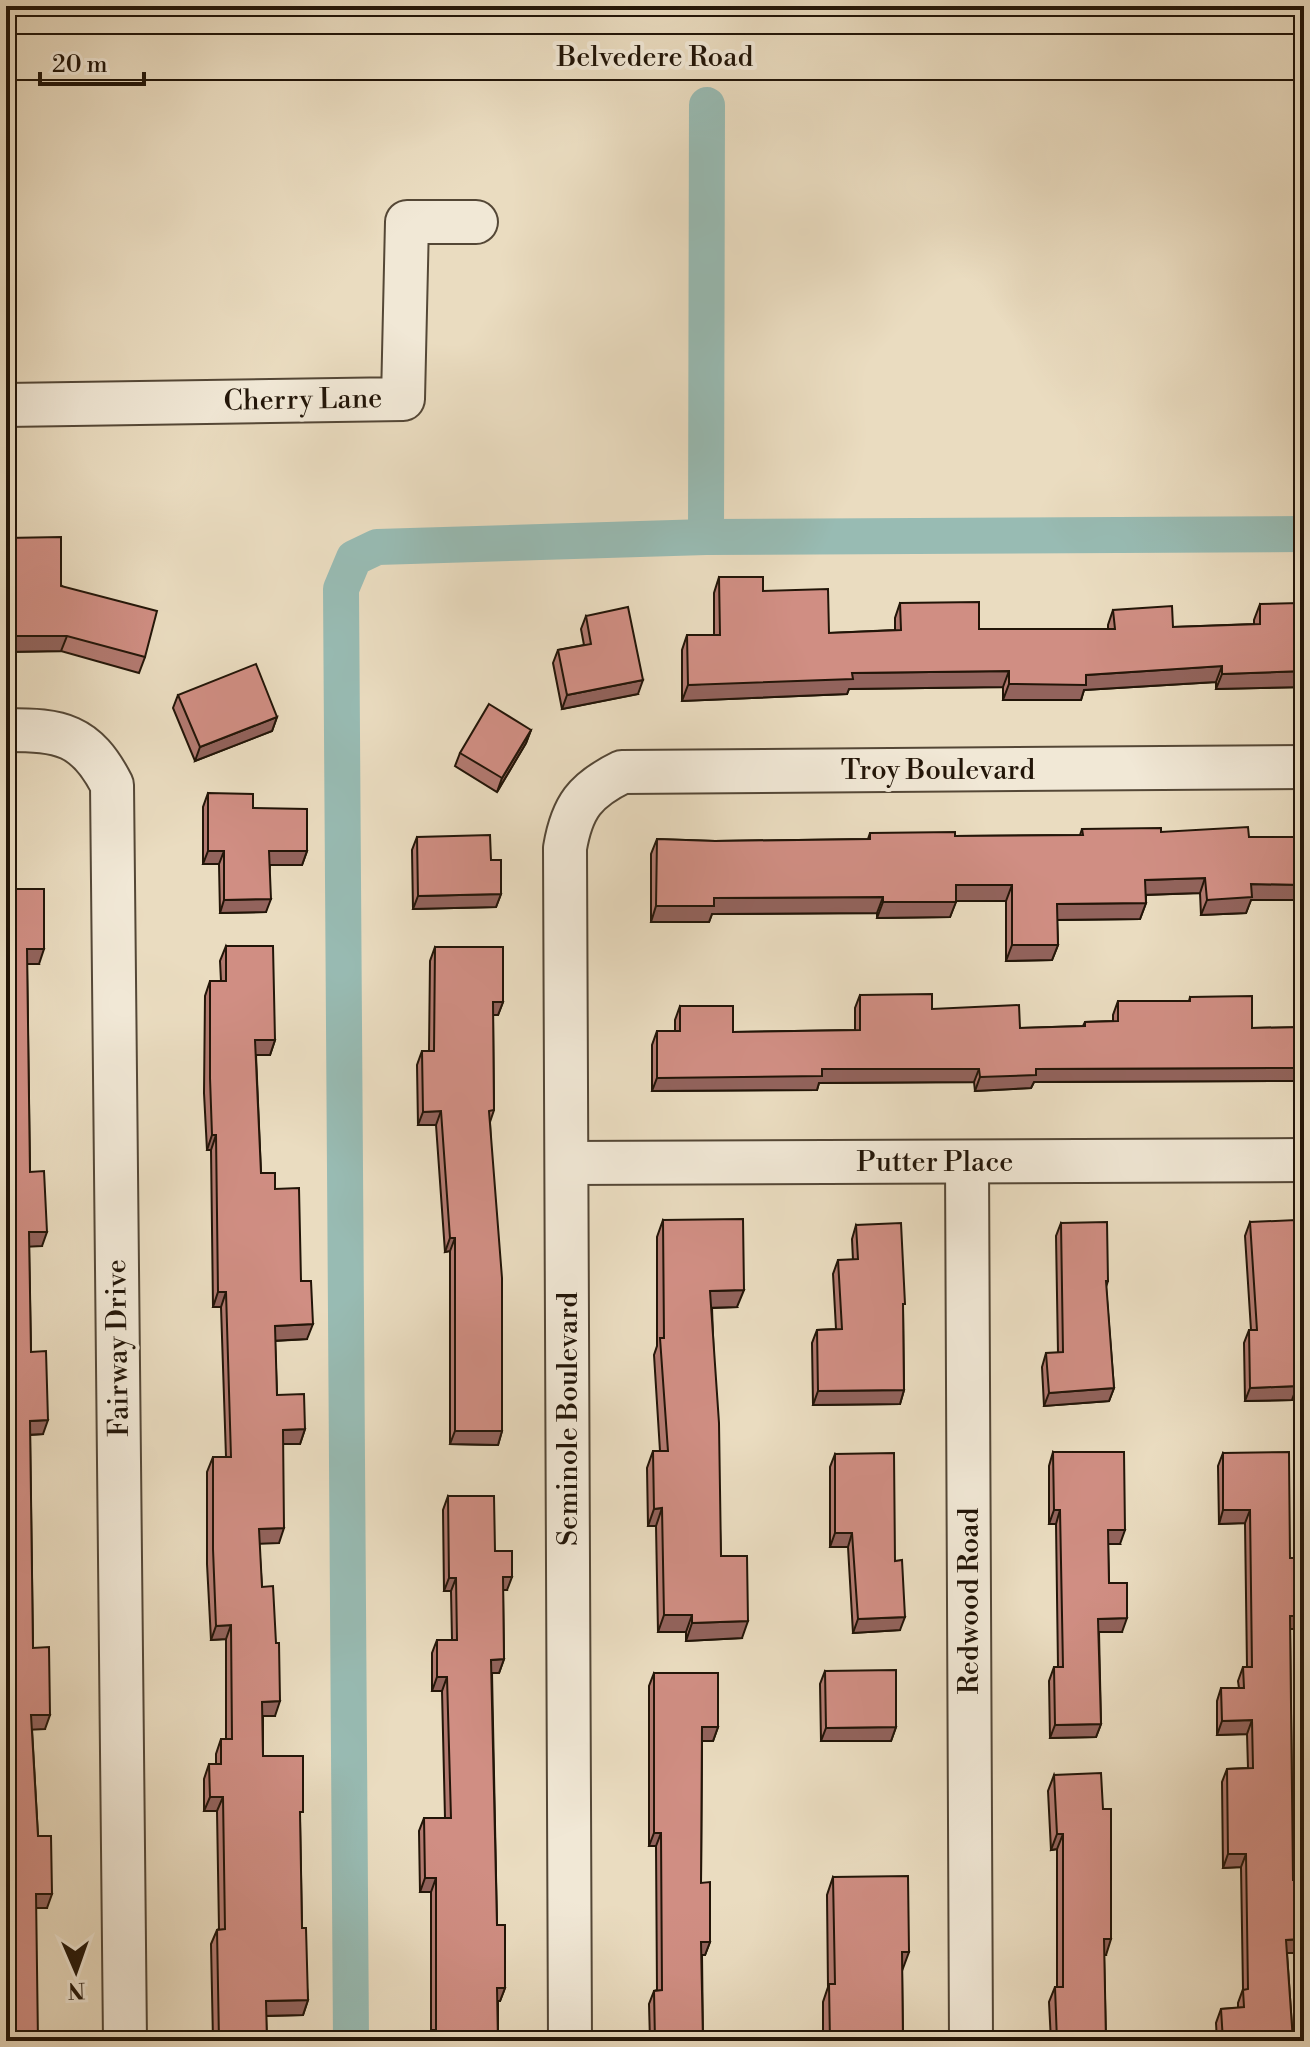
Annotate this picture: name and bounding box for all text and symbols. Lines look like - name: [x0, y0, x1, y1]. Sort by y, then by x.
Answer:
- scale bar: [40, 36, 144, 86]
- street label: Belvedere Road: [556, 40, 753, 75]
- text: 20 m: [52, 50, 108, 80]
- street label: Cherry Lane: [223, 381, 383, 419]
- street label: Troy Boulevard: [841, 753, 1035, 788]
- street label: Putter Place: [857, 1145, 1013, 1180]
- street label: Fairway Drive: [99, 1259, 137, 1437]
- street label: Seminole Boulevard: [551, 1292, 586, 1546]
- street label: Redwood Road: [952, 1508, 987, 1694]
- north arrow: [36, 1931, 116, 2011]
- text: N: [67, 1976, 86, 2003]

